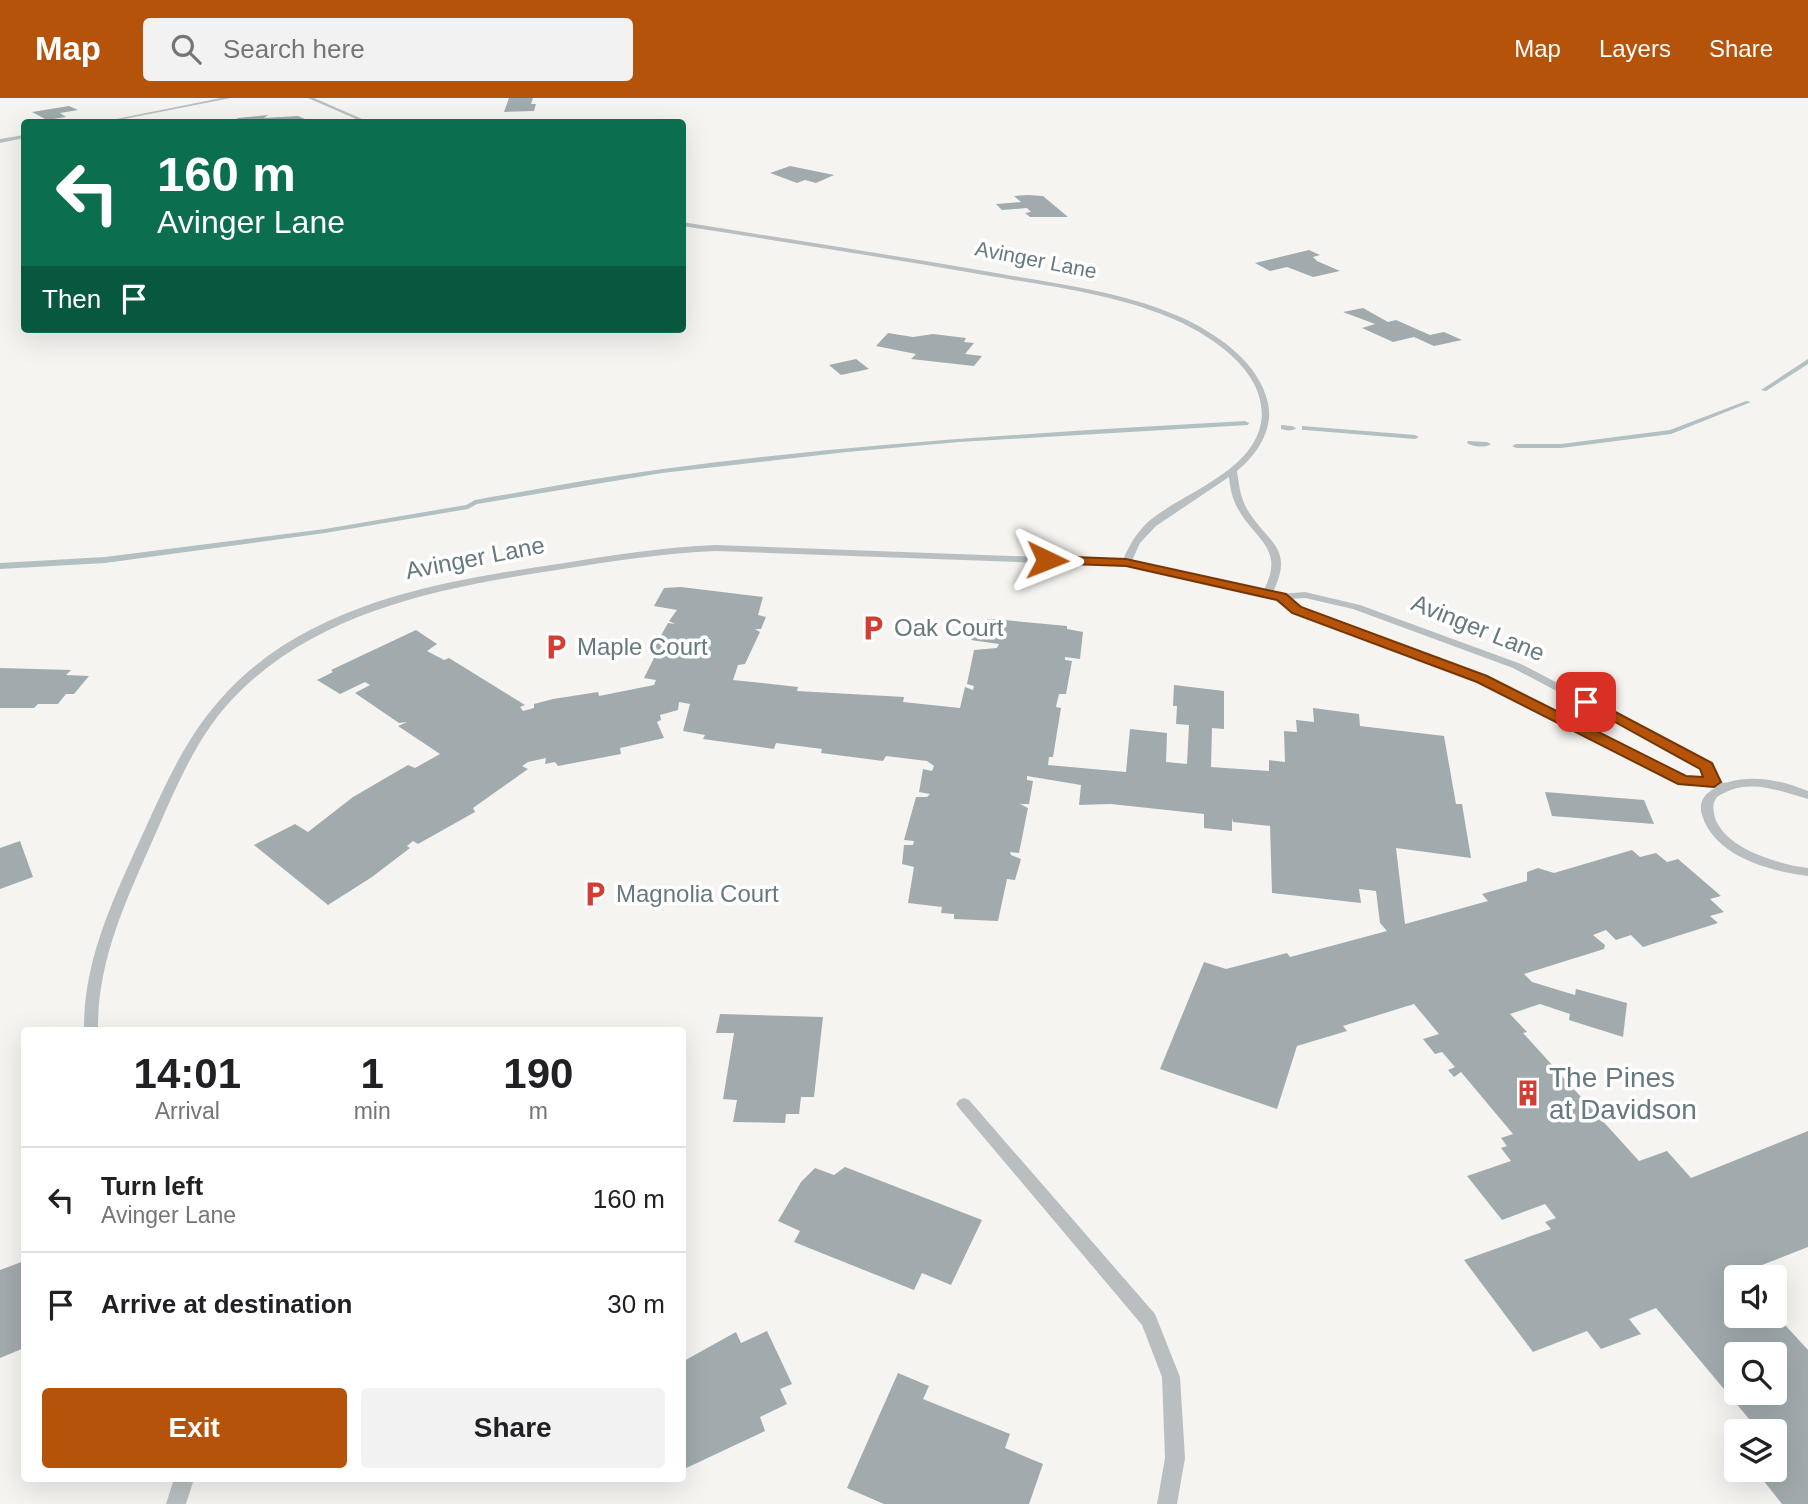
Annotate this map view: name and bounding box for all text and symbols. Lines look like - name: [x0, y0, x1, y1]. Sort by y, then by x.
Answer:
- search box: [143, 18, 633, 81]
- text: Map: [35, 30, 101, 67]
- icon: search: [167, 30, 205, 68]
- text: Search here: [223, 34, 365, 64]
- text: Map: [1514, 35, 1561, 62]
- text: Layers: [1599, 35, 1671, 62]
- text: Share: [1709, 35, 1773, 62]
- icon: left: [42, 147, 133, 238]
- text: 160 m: [157, 147, 296, 201]
- text: Avinger Lane: [157, 204, 345, 240]
- street label: Avinger Lane: [973, 236, 1099, 283]
- icon: arrive: [115, 280, 153, 318]
- text: Then: [42, 284, 101, 314]
- position arrow: [1010, 523, 1084, 597]
- street label: Avinger Lane: [403, 531, 547, 584]
- street label: Avinger Lane: [1408, 589, 1549, 666]
- parking icon: Oak Court: [858, 613, 888, 643]
- place label: Oak Court: [894, 614, 1004, 641]
- parking icon: Maple Court: [541, 632, 571, 662]
- place label: Maple Court: [577, 633, 708, 660]
- pin: [1556, 672, 1616, 732]
- icon: arrive: [1567, 683, 1605, 721]
- parking icon: Magnolia Court: [580, 879, 610, 909]
- place label: Magnolia Court: [616, 880, 779, 907]
- text: 14:01: [134, 1050, 241, 1097]
- text: 1: [360, 1050, 384, 1097]
- text: 190: [503, 1050, 573, 1097]
- place label: The Pines at Davidson: [1549, 1062, 1697, 1125]
- building icon: The Pines at Davidson: [1513, 1078, 1543, 1108]
- text: Arrival: [155, 1098, 220, 1124]
- text: min: [354, 1098, 391, 1124]
- text: m: [529, 1098, 548, 1124]
- text: Turn left: [101, 1171, 203, 1201]
- icon: left: [42, 1181, 80, 1219]
- text: 160 m: [593, 1184, 665, 1214]
- text: Avinger Lane: [101, 1202, 236, 1228]
- map controls: [1724, 1265, 1787, 1482]
- button: sound: [1724, 1265, 1787, 1328]
- icon: arrive: [42, 1286, 80, 1324]
- text: Arrive at destination: [101, 1289, 352, 1319]
- text: 30 m: [607, 1289, 665, 1319]
- button: search: [1724, 1342, 1787, 1405]
- button: Exit: [42, 1388, 347, 1468]
- button: Share: [361, 1388, 665, 1468]
- button: layers: [1724, 1419, 1787, 1482]

